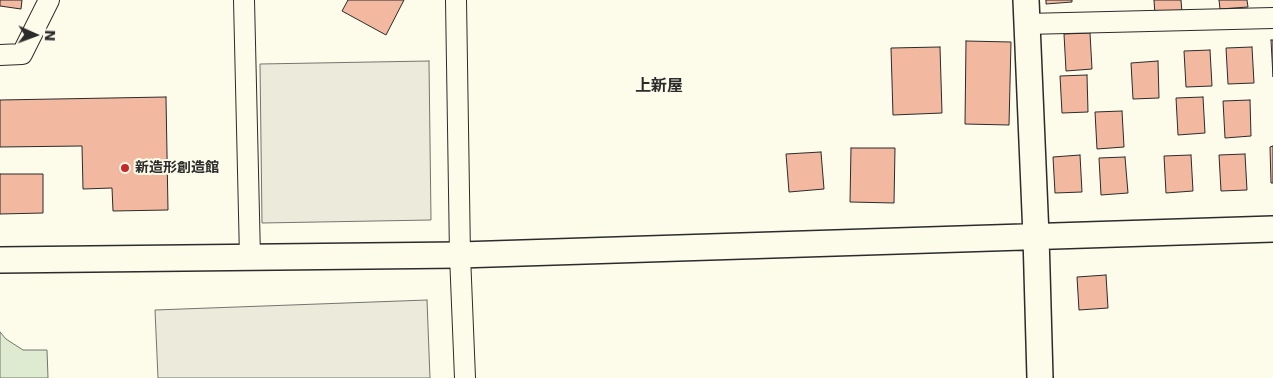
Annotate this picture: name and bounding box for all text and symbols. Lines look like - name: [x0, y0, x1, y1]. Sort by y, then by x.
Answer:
- north arrow: [10, 10, 60, 60]
- text: N: [42, 29, 58, 42]
- district label: 上新屋: [635, 77, 683, 97]
- place label: 新造形創造館: [135, 160, 219, 176]
- marker: 新造形創造館: [119, 162, 131, 174]

